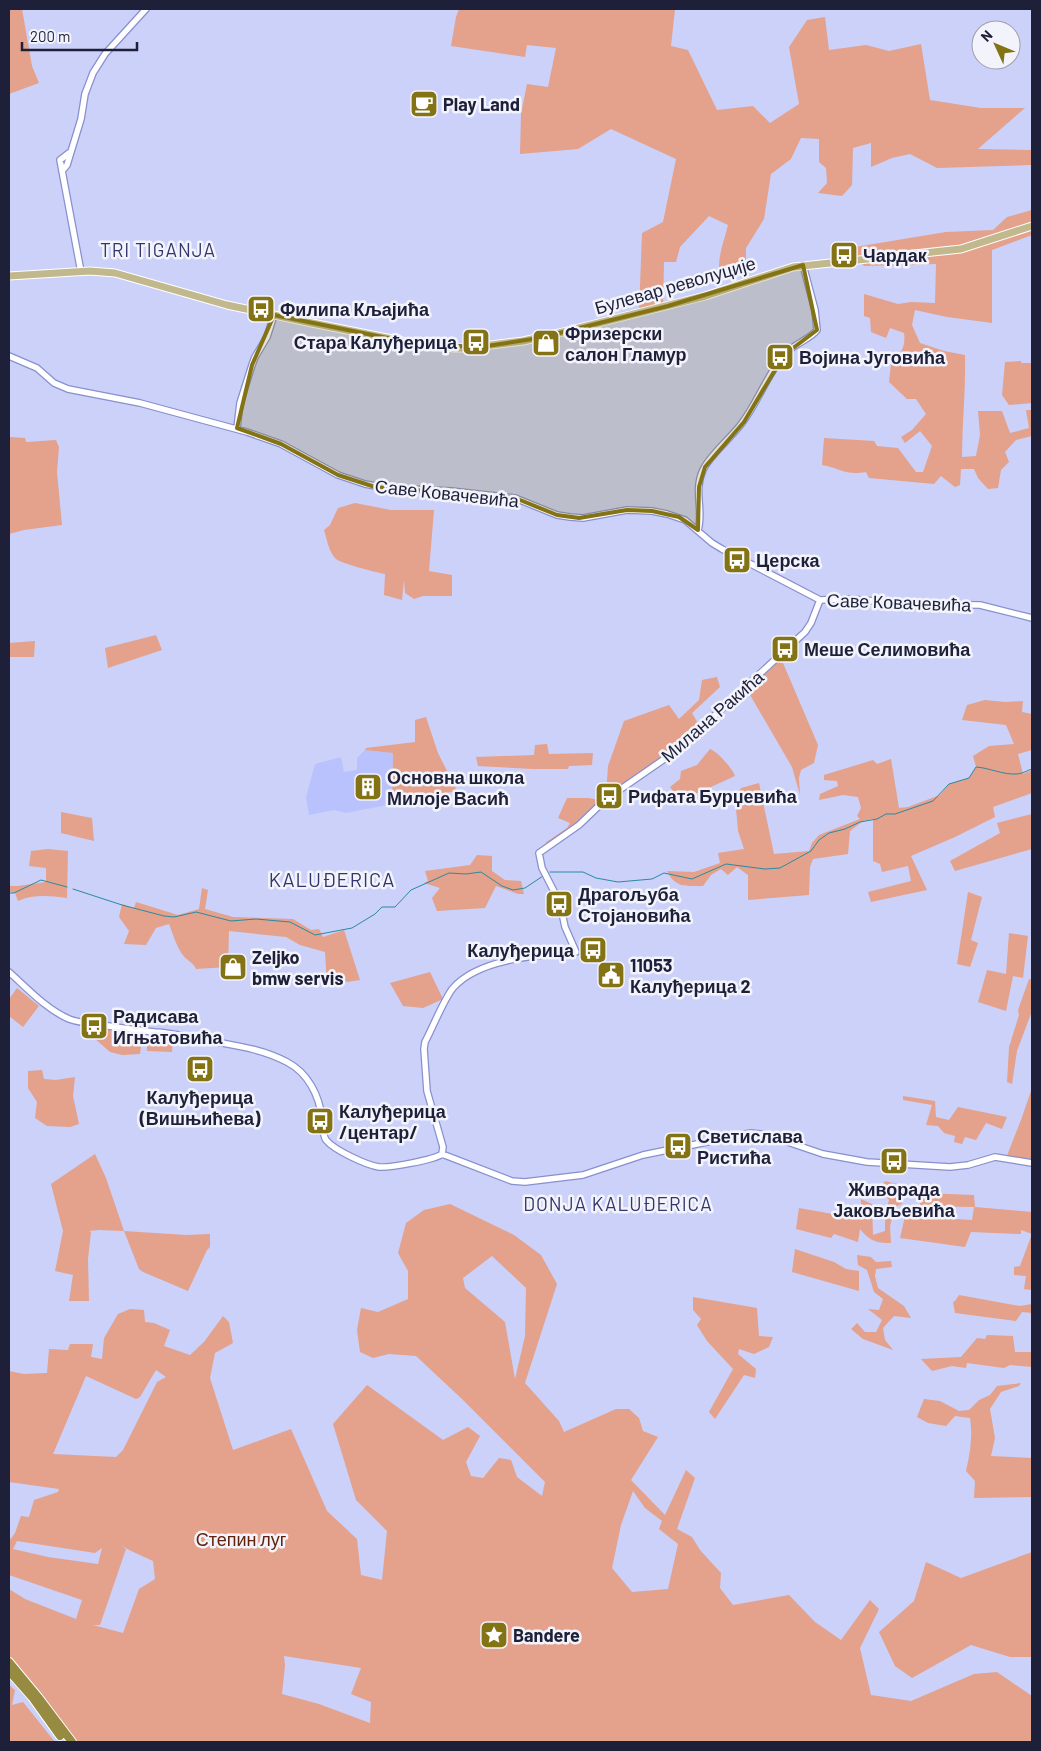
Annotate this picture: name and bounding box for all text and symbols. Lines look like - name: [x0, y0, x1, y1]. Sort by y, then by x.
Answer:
- scale bar: [22, 20, 138, 52]
- north arrow: [971, 20, 1021, 70]
- text: N: [977, 26, 996, 45]
- text: 200 m: [30, 27, 70, 45]
- cafe icon: Play Land: [409, 89, 439, 119]
- place label: Play Land: [443, 93, 520, 115]
- district label: TRI TIGANJA: [100, 238, 216, 261]
- bus stop icon: Чардак: [829, 240, 859, 270]
- place label: Чардак: [863, 244, 928, 266]
- street label: Булевар револуције: [592, 251, 758, 319]
- bus stop icon: Филипа Кљајића: [246, 294, 276, 324]
- place label: Филипа Кљајића: [280, 298, 430, 320]
- place label: Фризерски салон Гламур: [565, 322, 687, 365]
- bus stop icon: Стара Калуђерица: [461, 327, 491, 357]
- shop icon: Фризерски салон Гламур: [531, 328, 561, 358]
- place label: Стара Калуђерица: [294, 331, 458, 353]
- bus stop icon: Војина Југовића: [765, 342, 795, 372]
- place label: Војина Југовића: [799, 346, 946, 368]
- street label: Саве Ковачевића: [374, 474, 521, 512]
- bus stop icon: Церска: [722, 545, 752, 575]
- place label: Церска: [756, 549, 820, 571]
- street label: Саве Ковачевића: [826, 588, 973, 616]
- bus stop icon: Меше Селимовића: [770, 634, 800, 664]
- place label: Меше Селимовића: [804, 638, 971, 660]
- street label: Милана Ракића: [656, 665, 768, 766]
- place label: Основна школа Милоје Васић: [387, 766, 525, 809]
- building icon: Основна школа Милоје Васић: [353, 772, 383, 802]
- bus stop icon: Рифата Бурџевића: [594, 781, 624, 811]
- place label: Рифата Бурџевића: [628, 785, 798, 807]
- district label: KALUĐERICA: [269, 867, 395, 891]
- place label: Драгољуба Стојановића: [578, 883, 692, 926]
- bus stop icon: Драгољуба Стојановића: [544, 889, 574, 919]
- bus stop icon: Калуђерица: [578, 935, 608, 965]
- place label: Калуђерица: [467, 939, 575, 961]
- place label: Zeljko bmw servis: [252, 946, 343, 989]
- shop icon: Zeljko bmw servis: [218, 952, 248, 982]
- place label: 11053 Калуђерица 2: [630, 954, 750, 997]
- public building icon: 11053 Калуђерица 2: [596, 960, 626, 990]
- place label: Радисава Игњатовића: [113, 1005, 223, 1048]
- bus stop icon: Радисава Игњатовића: [79, 1011, 109, 1041]
- bus stop icon: Калуђерица (Вишњићева): [185, 1054, 215, 1084]
- place label: Калуђерица (Вишњићева): [139, 1086, 261, 1129]
- place label: Калуђерица /центар/: [339, 1100, 447, 1143]
- bus stop icon: Калуђерица /центар/: [305, 1106, 335, 1136]
- place label: Светислава Ристића: [697, 1125, 804, 1168]
- bus stop icon: Светислава Ристића: [663, 1131, 693, 1161]
- bus stop icon: Живорада Јаковљевића: [879, 1146, 909, 1176]
- place label: Живорада Јаковљевића: [833, 1178, 956, 1221]
- district label: DONJA KALUĐERICA: [523, 1192, 713, 1215]
- park label: Степин луг: [196, 1528, 287, 1550]
- place icon: Bandere: [479, 1620, 509, 1650]
- place label: Bandere: [513, 1624, 580, 1646]

